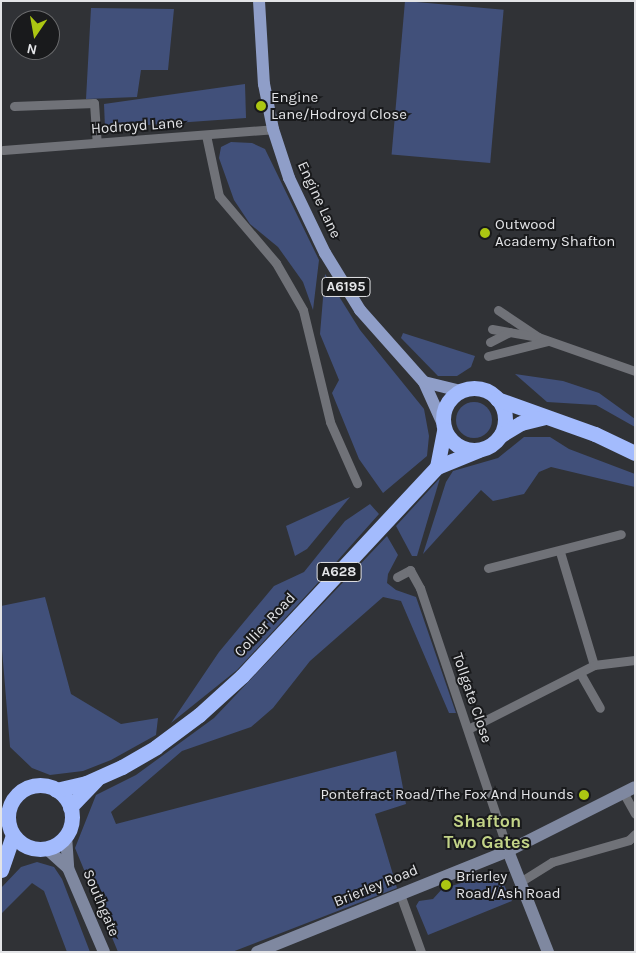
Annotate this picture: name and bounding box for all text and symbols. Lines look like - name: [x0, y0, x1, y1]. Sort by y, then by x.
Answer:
- north arrow: [10, 10, 60, 60]
- text: N: [25, 40, 39, 59]
- place label: Engine Lane/Hodroyd Close: [271, 88, 407, 123]
- marker: Engine Lane/Hodroyd Close: [255, 100, 267, 112]
- street label: Hodroyd Lane: [90, 114, 184, 138]
- street label: Engine Lane: [293, 159, 345, 241]
- place label: Outwood Academy Shafton: [495, 215, 615, 250]
- marker: Outwood Academy Shafton: [479, 227, 491, 239]
- road number: A6195: [321, 276, 371, 298]
- road number: A628: [316, 560, 362, 584]
- street label: Collier Road: [231, 589, 299, 661]
- street label: Tollgate Close: [448, 651, 496, 745]
- place label: Pontefract Road/The Fox And Hounds: [320, 786, 574, 804]
- marker: Pontefract Road/The Fox And Hounds: [578, 789, 590, 801]
- district label: Shafton Two Gates: [444, 811, 530, 854]
- street label: Brierley Road: [331, 861, 421, 911]
- street label: Southgate: [79, 867, 123, 939]
- place label: Brierley Road/Ash Road: [456, 867, 561, 902]
- marker: Brierley Road/Ash Road: [440, 879, 452, 891]

